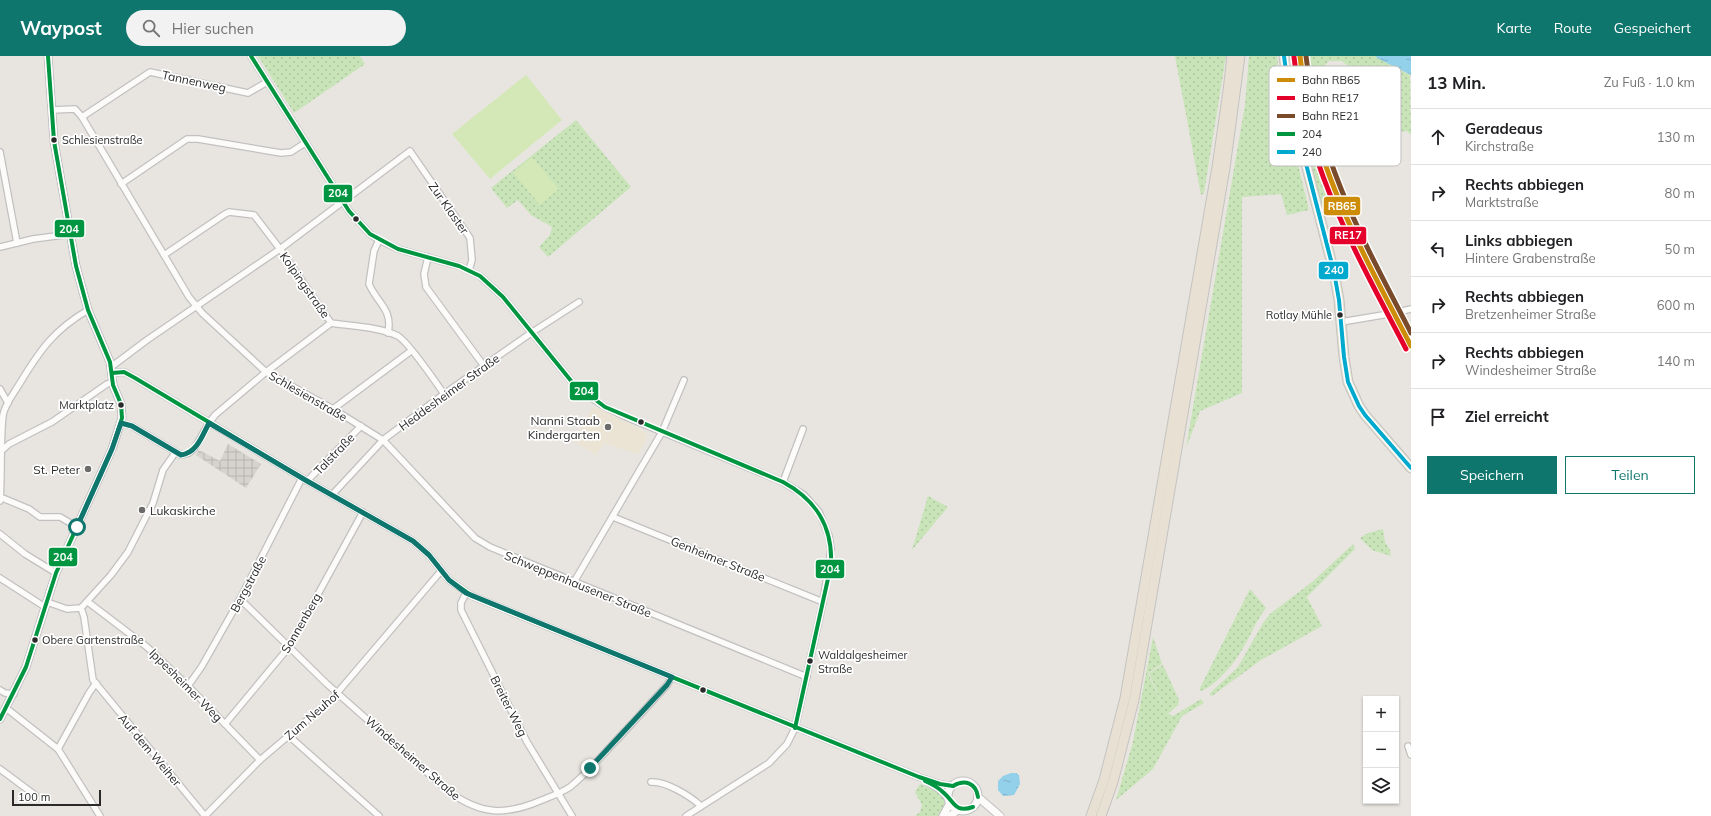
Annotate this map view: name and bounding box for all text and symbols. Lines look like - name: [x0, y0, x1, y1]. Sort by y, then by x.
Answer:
- search box: [126, 10, 406, 46]
- text: Waypost: [20, 16, 102, 40]
- icon: search: [140, 17, 162, 39]
- text: Hier suchen: [172, 19, 254, 38]
- text: Karte: [1497, 19, 1532, 37]
- text: Route: [1554, 19, 1592, 37]
- text: Gespeichert: [1614, 19, 1691, 37]
- legend: [1269, 66, 1401, 166]
- street label: Tannenweg: [161, 67, 227, 95]
- text: 13 Min.: [1427, 72, 1486, 93]
- text: Bahn RB65: [1302, 73, 1361, 87]
- text: Zu Fuß · 1.0 km: [1604, 74, 1695, 90]
- text: Bahn RE17: [1302, 91, 1359, 105]
- text: Bahn RE21: [1302, 109, 1359, 123]
- text: Geradeaus: [1465, 119, 1543, 138]
- icon: ahead: [1427, 126, 1449, 148]
- text: 204: [1302, 127, 1322, 141]
- text: 130 m: [1657, 129, 1695, 145]
- place label: Schlesienstraße: [62, 133, 143, 147]
- marker: Schlesienstraße: [49, 135, 59, 145]
- text: Kirchstraße: [1465, 138, 1534, 154]
- text: 240: [1302, 145, 1322, 159]
- text: Rechts abbiegen: [1465, 175, 1584, 194]
- street label: Zur Klaster: [426, 179, 473, 237]
- icon: right: [1427, 182, 1449, 204]
- line badge: 204: [323, 184, 353, 203]
- text: 80 m: [1665, 185, 1695, 201]
- text: 204: [328, 186, 348, 200]
- text: Marktstraße: [1465, 194, 1538, 210]
- line badge: RB65: [1323, 196, 1361, 216]
- text: RB65: [1328, 199, 1357, 213]
- unlabelled marker: [351, 214, 361, 224]
- line badge: 204: [54, 219, 85, 238]
- text: 204: [59, 222, 79, 236]
- line badge: RE17: [1329, 226, 1367, 245]
- text: RE17: [1334, 228, 1362, 242]
- text: Links abbiegen: [1465, 231, 1573, 250]
- icon: left: [1427, 238, 1449, 260]
- text: 50 m: [1665, 241, 1695, 257]
- street label: Kolpingstraße: [277, 249, 333, 321]
- text: Hintere Grabenstraße: [1465, 250, 1595, 266]
- line badge: 240: [1318, 261, 1349, 280]
- text: 240: [1324, 263, 1344, 277]
- text: Rechts abbiegen: [1465, 287, 1584, 306]
- icon: right: [1427, 294, 1449, 316]
- text: 600 m: [1657, 297, 1695, 313]
- text: Bretzenheimer Straße: [1465, 306, 1596, 322]
- place label: Rotlay Mühle: [1266, 308, 1332, 322]
- marker: Rotlay Mühle: [1335, 310, 1345, 320]
- text: Rechts abbiegen: [1465, 343, 1584, 362]
- street label: Heddesheimer Straße: [396, 350, 502, 434]
- icon: right: [1427, 350, 1449, 372]
- text: 140 m: [1657, 353, 1695, 369]
- text: Windesheimer Straße: [1465, 362, 1596, 378]
- street label: Schlesienstraße: [266, 368, 350, 424]
- line badge: 204: [569, 381, 599, 401]
- text: 204: [574, 384, 594, 398]
- place label: Marktplatz: [59, 398, 114, 412]
- marker: Marktplatz: [116, 400, 126, 410]
- icon: arrive: [1427, 406, 1449, 428]
- text: Ziel erreicht: [1465, 407, 1549, 426]
- place label: Nanni Staab Kindergarten: [528, 413, 600, 442]
- unlabelled marker: [636, 417, 646, 427]
- marker: Nanni Staab Kindergarten: [603, 422, 613, 432]
- street label: Talstraße: [311, 430, 357, 478]
- button: Speichern: [1427, 456, 1557, 494]
- button: Teilen: [1565, 456, 1695, 494]
- place label: St. Peter: [33, 462, 81, 477]
- marker: St. Peter: [83, 464, 93, 474]
- place label: Lukaskirche: [150, 503, 215, 518]
- marker: Lukaskirche: [137, 505, 147, 515]
- route start: [68, 518, 86, 536]
- street label: Genheimer Straße: [669, 533, 767, 585]
- line badge: 204: [48, 547, 78, 567]
- street label: Schweppenhausener Straße: [502, 548, 654, 620]
- text: 204: [53, 550, 73, 564]
- street label: Bergstraße: [227, 553, 269, 615]
- line badge: 204: [815, 559, 845, 579]
- text: 204: [820, 562, 840, 576]
- street label: Sonnenberg: [278, 590, 324, 656]
- place label: Obere Gartenstraße: [42, 633, 144, 647]
- marker: Obere Gartenstraße: [30, 635, 40, 645]
- street label: Ippesheimer Weg: [146, 645, 226, 725]
- place label: Waldalgesheimer Straße: [818, 648, 907, 676]
- marker: Waldalgesheimer Straße: [805, 656, 815, 666]
- street label: Breiter Weg: [487, 673, 531, 739]
- unlabelled marker: [698, 685, 708, 695]
- street label: Zum Neuhof: [281, 686, 343, 743]
- map controls: [1363, 696, 1399, 804]
- button: +: [1363, 696, 1399, 732]
- street label: Auf dem Weiher: [115, 711, 185, 790]
- street label: Windesheimer Straße: [362, 713, 464, 803]
- button: −: [1363, 732, 1399, 768]
- route end: [581, 759, 599, 777]
- button: layers: [1363, 768, 1399, 804]
- scale bar: [12, 788, 101, 807]
- text: 100 m: [18, 790, 50, 804]

